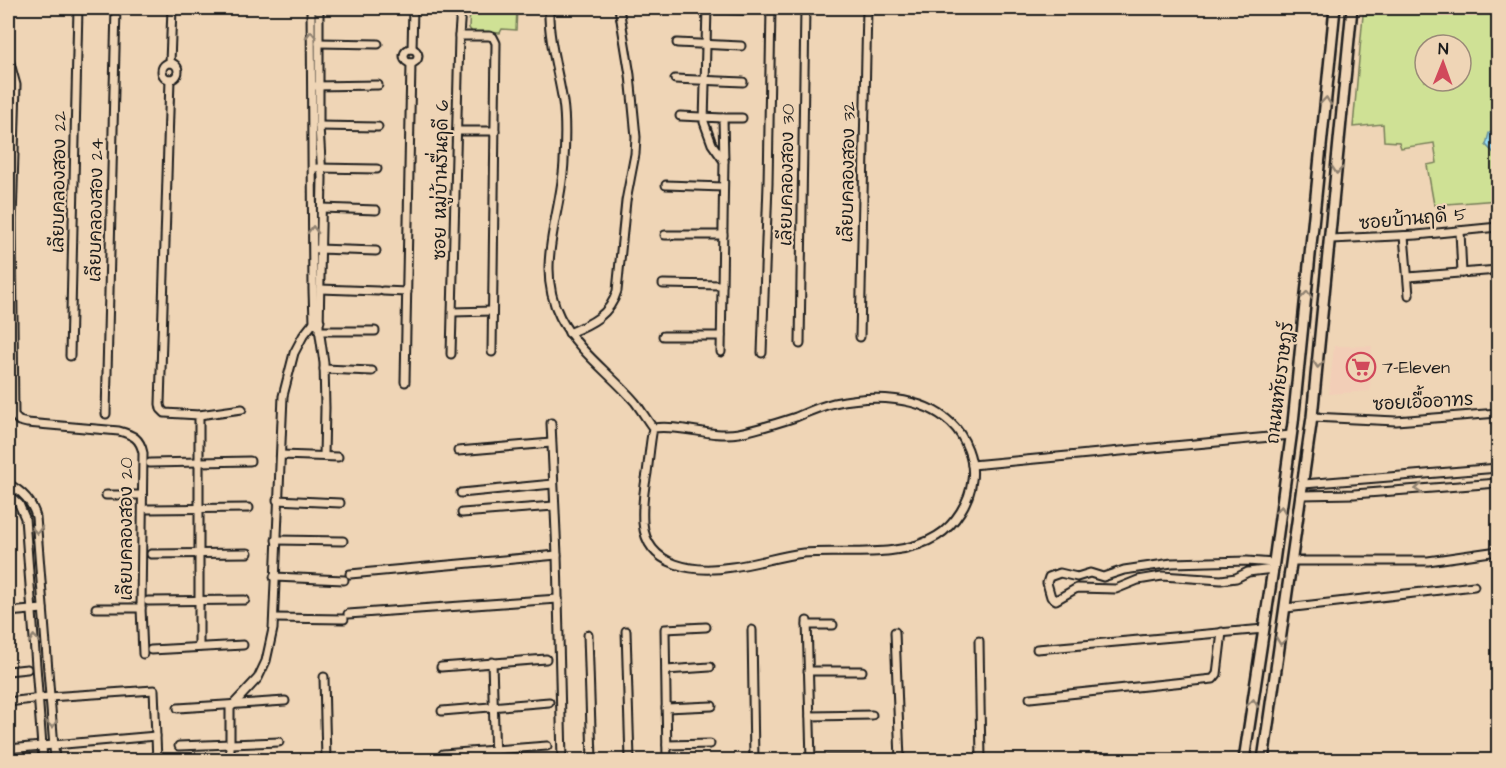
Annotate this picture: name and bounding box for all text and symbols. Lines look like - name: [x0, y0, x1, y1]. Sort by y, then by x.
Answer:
- one-way arrow: [305, 31, 317, 40]
- north arrow: [1413, 33, 1473, 93]
- text: N: [1438, 38, 1448, 60]
- one-way arrow: [1319, 97, 1332, 106]
- street label: ซอย หมู่บ้านรื่นฤดี 6: [421, 100, 456, 260]
- street label: เลียบคลองสอง 32: [834, 100, 862, 243]
- street label: เลียบคลองสอง 30: [773, 104, 801, 246]
- street label: เลียบคลองสอง 22: [45, 110, 73, 253]
- street label: เลียบคลองสอง 24: [82, 138, 110, 282]
- one-way arrow: [1331, 166, 1344, 175]
- street label: ซอยบ้านฤดี 5: [1358, 202, 1468, 236]
- one-way arrow: [307, 226, 319, 235]
- one-way arrow: [1300, 291, 1313, 300]
- street label: ถนนหทัยราษฎร์: [1259, 320, 1300, 445]
- supermarket icon: 7-Eleven: [1345, 351, 1377, 383]
- place label: 7-Eleven: [1382, 355, 1450, 380]
- one-way arrow: [1312, 360, 1325, 369]
- street label: ซอยเอื้ออาทร: [1372, 382, 1474, 417]
- street label: เลียบคลองสอง 20: [114, 457, 139, 601]
- one-way arrow: [1415, 482, 1424, 495]
- one-way arrow: [1275, 505, 1287, 514]
- one-way arrow: [30, 525, 43, 534]
- one-way arrow: [28, 635, 41, 644]
- one-way arrow: [1275, 636, 1287, 645]
- one-way arrow: [1246, 698, 1258, 707]
- one-way arrow: [45, 720, 58, 729]

